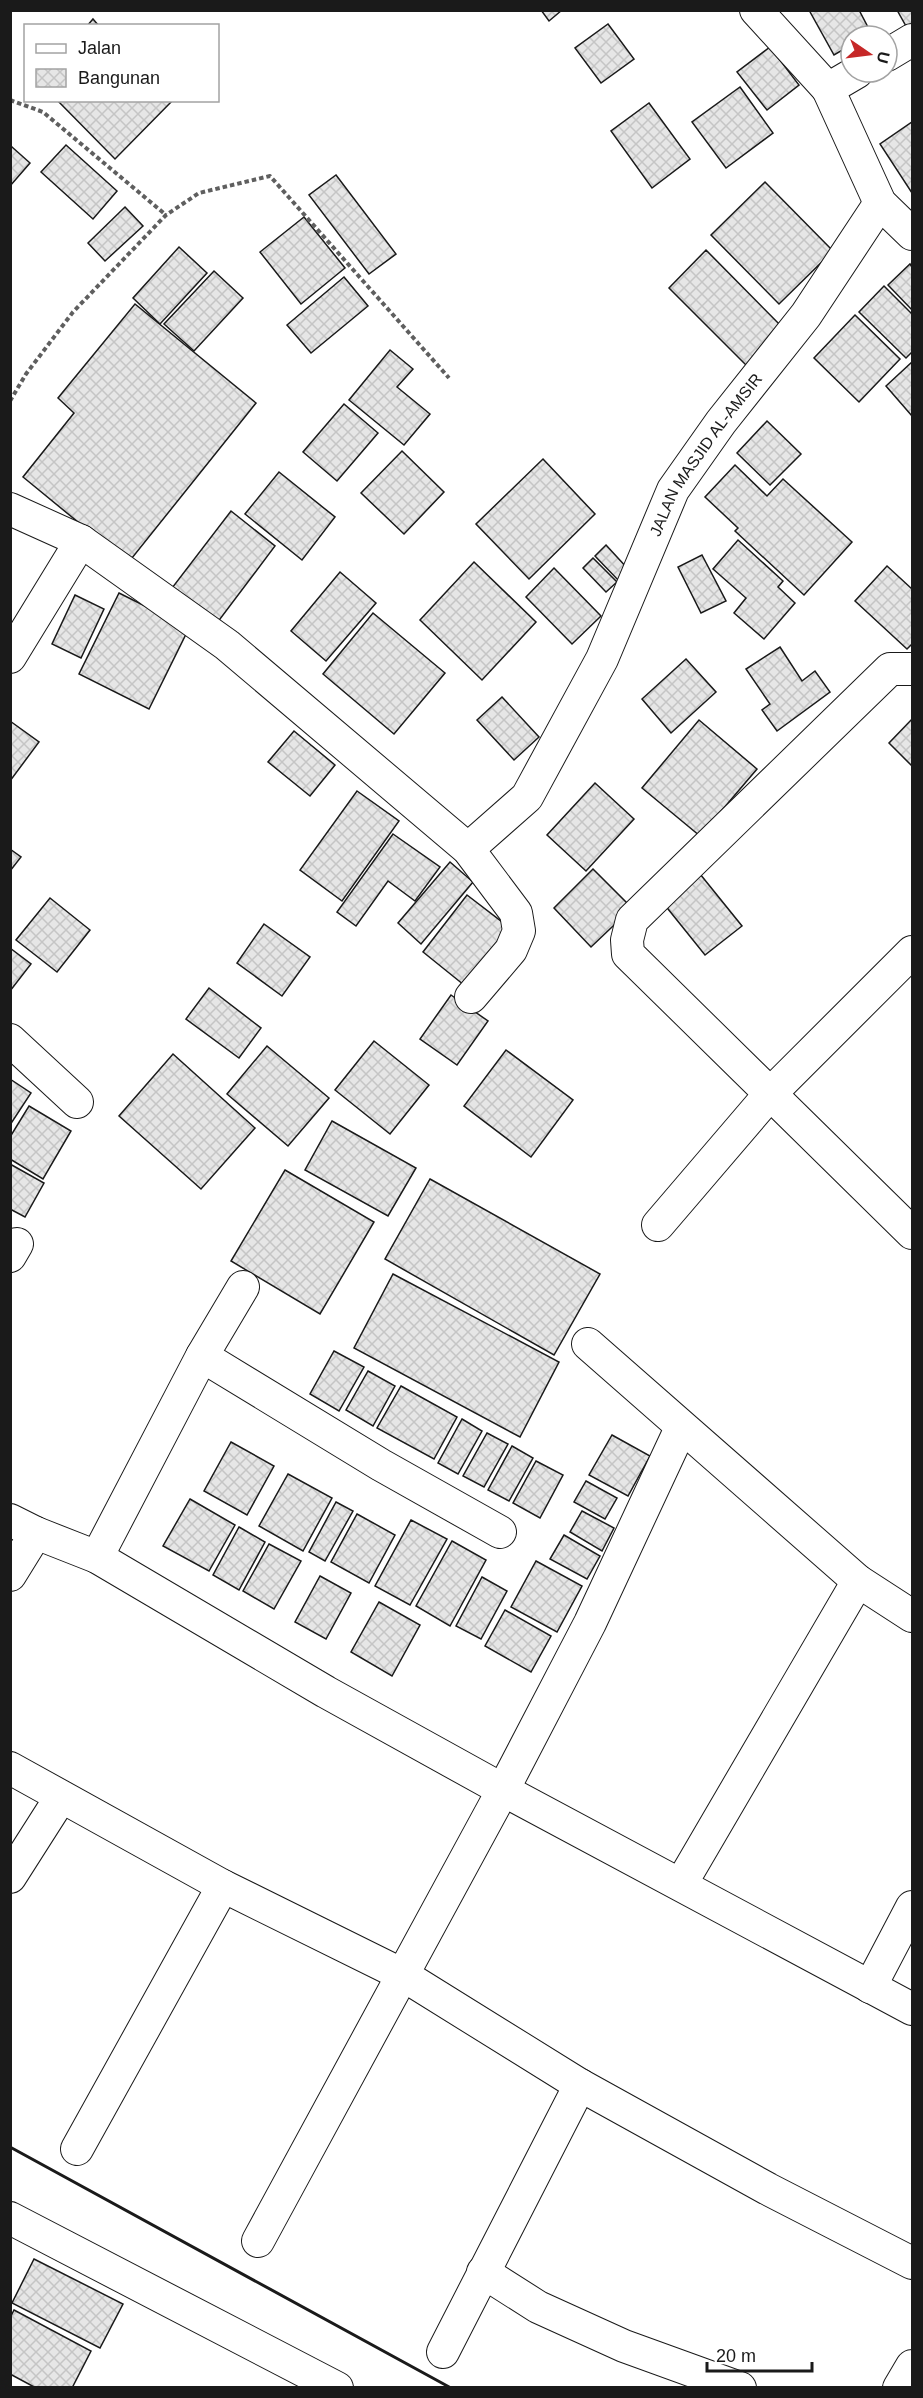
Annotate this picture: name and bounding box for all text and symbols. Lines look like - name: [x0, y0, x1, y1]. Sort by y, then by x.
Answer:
- legend: [24, 24, 219, 102]
- north arrow: [839, 24, 899, 84]
- text: Jalan: [78, 38, 121, 58]
- text: U: [873, 50, 893, 65]
- text: Bangunan: [78, 68, 160, 88]
- street label: JALAN MASJID AL-AMSIR: [646, 370, 765, 539]
- scale bar: [707, 2335, 812, 2373]
- text: 20 m: [716, 2346, 756, 2366]

